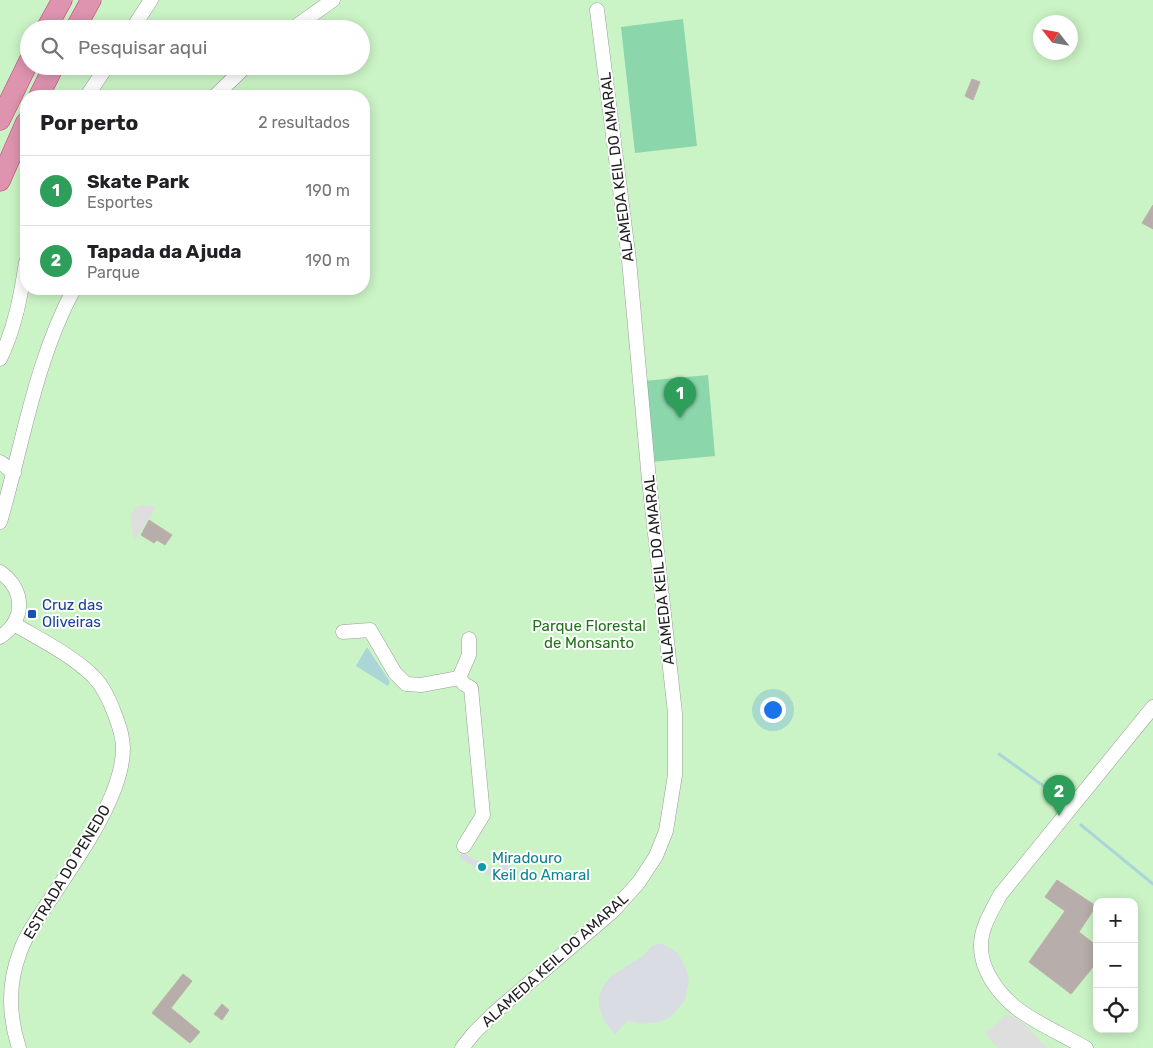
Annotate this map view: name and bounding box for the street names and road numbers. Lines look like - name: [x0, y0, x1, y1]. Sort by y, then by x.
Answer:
- street label: ALAMEDA KEIL DO AMARAL: [596, 71, 638, 263]
- street label: ALAMEDA KEIL DO AMARAL: [640, 474, 678, 666]
- street label: ESTRADA DO PENEDO: [20, 802, 114, 942]
- street label: ALAMEDA KEIL DO AMARAL: [478, 889, 632, 1031]

